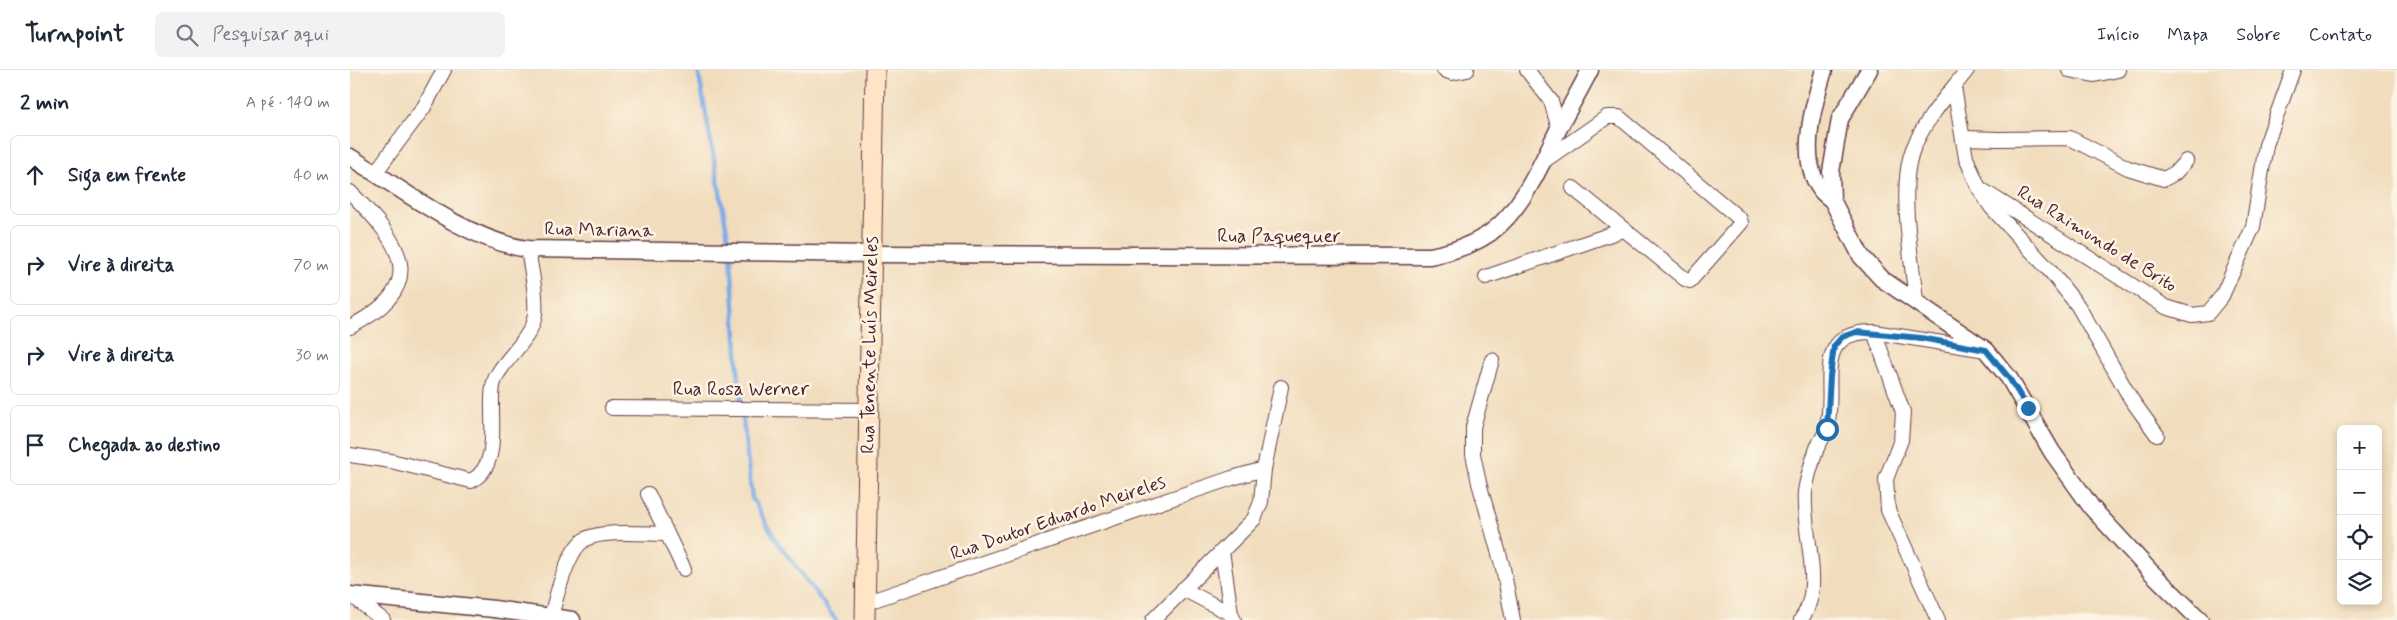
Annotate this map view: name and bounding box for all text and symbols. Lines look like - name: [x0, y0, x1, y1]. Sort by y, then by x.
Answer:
- search box: [155, 12, 505, 57]
- text: Turnpoint: [25, 19, 125, 50]
- icon: search: [173, 21, 201, 49]
- text: Pesquisar aqui: [213, 22, 329, 47]
- text: Início: [2097, 23, 2139, 47]
- text: Mapa: [2167, 23, 2208, 47]
- text: Sobre: [2236, 23, 2281, 47]
- text: Contato: [2309, 23, 2372, 47]
- text: 2 min: [20, 89, 69, 117]
- text: A pé · 140 m: [246, 92, 330, 113]
- icon: ahead: [21, 161, 49, 189]
- text: Siga em frente: [68, 163, 186, 188]
- text: 40 m: [293, 165, 329, 186]
- street label: Rua Raimundo de Brito: [2012, 180, 2182, 298]
- street label: Rua Mariana: [544, 217, 654, 243]
- street label: Rua Paquequer: [1217, 224, 1341, 249]
- street label: Rua Tenente Luís Meireles: [856, 236, 884, 454]
- icon: right: [21, 251, 49, 279]
- text: Vire à direita: [68, 253, 174, 278]
- text: 70 m: [293, 255, 329, 276]
- icon: right: [21, 341, 49, 369]
- text: Vire à direita: [68, 343, 174, 368]
- text: 30 m: [296, 345, 329, 366]
- street label: Rua Rosa Werner: [673, 377, 809, 402]
- route end: [2017, 397, 2040, 420]
- route start: [1816, 418, 1839, 441]
- map controls: [2337, 425, 2382, 605]
- button: +: [2337, 425, 2382, 470]
- icon: arrive: [21, 431, 49, 459]
- text: Chegada ao destino: [68, 433, 220, 458]
- street label: Rua Doutor Eduardo Meireles: [947, 469, 1169, 567]
- button: −: [2337, 470, 2382, 515]
- button: locate: [2337, 515, 2382, 560]
- button: layers: [2337, 560, 2382, 605]

